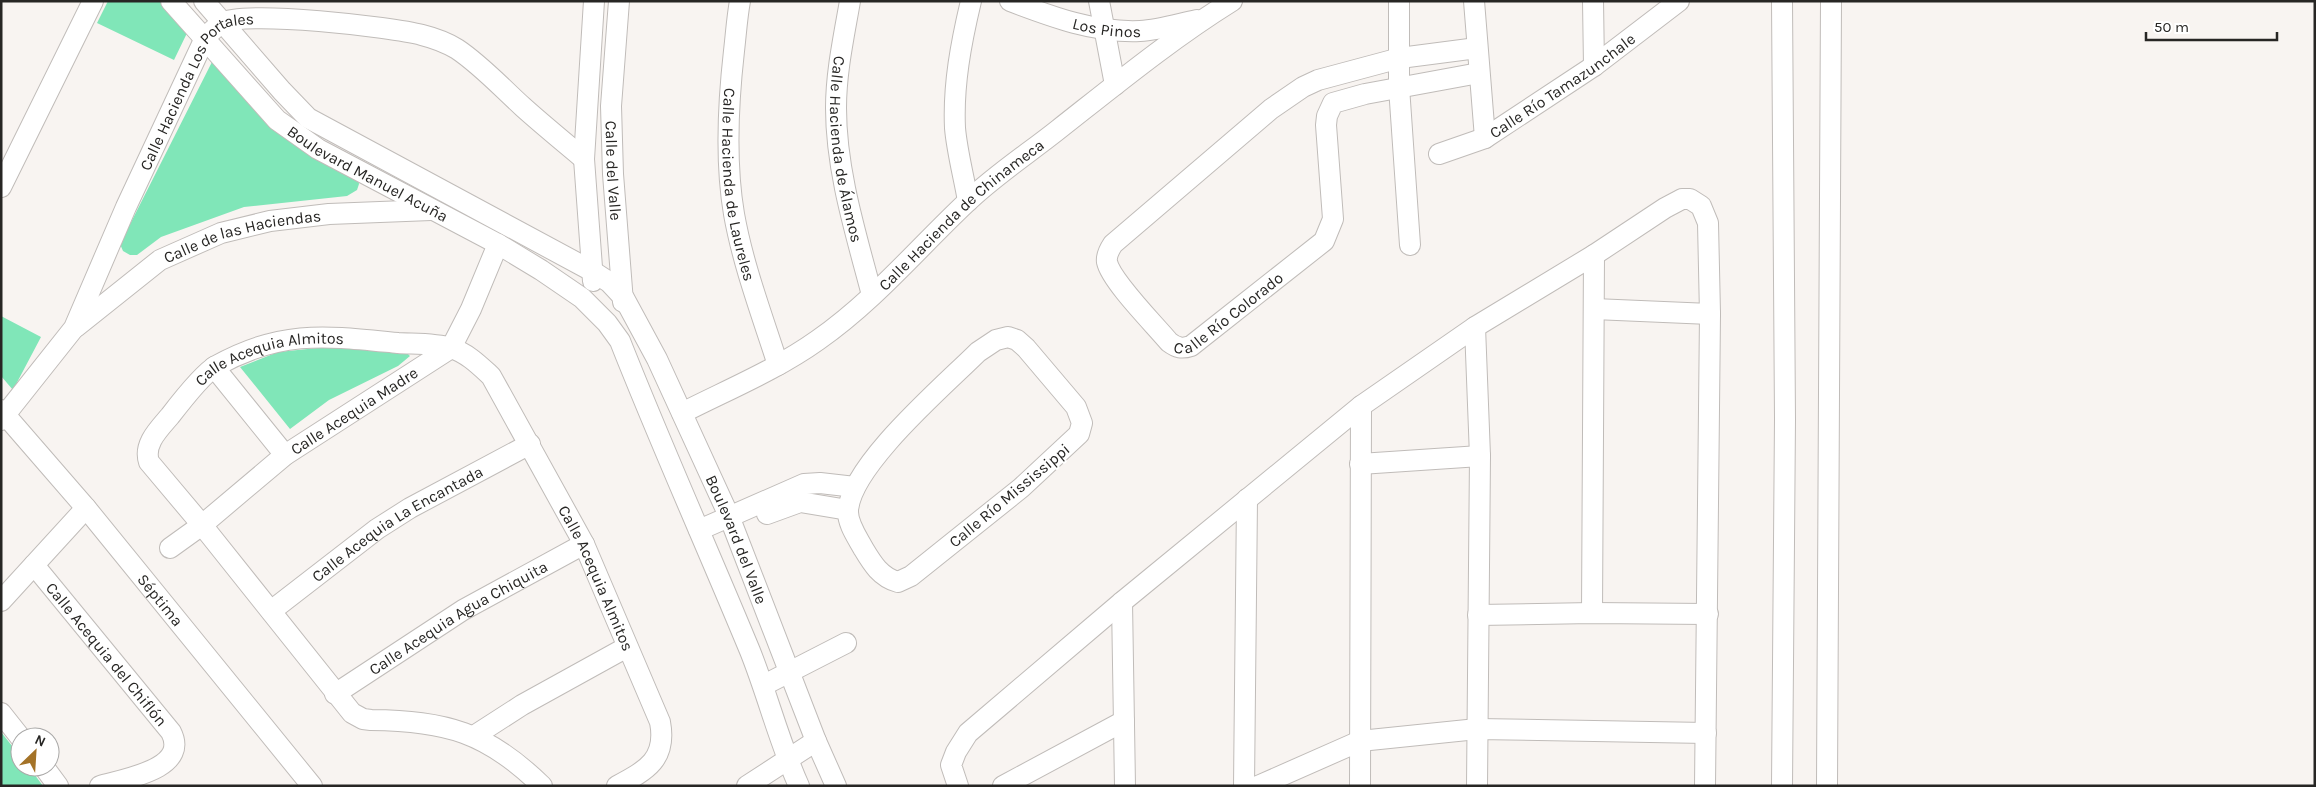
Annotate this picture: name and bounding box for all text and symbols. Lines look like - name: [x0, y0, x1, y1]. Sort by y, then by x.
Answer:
- street label: Calle Hacienda Los Portales: [136, 9, 254, 173]
- scale bar: [2146, 10, 2277, 42]
- street label: Los Pinos: [1070, 14, 1141, 41]
- text: 50 m: [2154, 18, 2189, 36]
- street label: Calle Río Tamazunchale: [1486, 29, 1639, 142]
- street label: Calle Hacienda de Álamos: [826, 55, 866, 245]
- street label: Calle Hacienda de Laureles: [718, 87, 759, 283]
- street label: Calle del Valle: [601, 120, 626, 221]
- street label: Boulevard Manuel Acuña: [284, 121, 451, 226]
- street label: Calle Hacienda de Chinameca: [875, 135, 1048, 295]
- street label: Calle de las Haciendas: [161, 206, 322, 267]
- street label: Calle Río Colorado: [1172, 268, 1287, 358]
- street label: Calle Acequia Almitos: [191, 328, 344, 390]
- street label: Calle Acequia Madre: [287, 363, 421, 459]
- street label: Calle Río Mississippi: [945, 439, 1074, 551]
- street label: Calle Acequia La Encantada: [308, 462, 486, 586]
- street label: Boulevard del Valle: [701, 472, 771, 607]
- street label: Calle Acequia Almitos: [554, 502, 638, 654]
- street label: Calle Acequia Agua Chiquita: [365, 557, 551, 679]
- street label: Séptima: [133, 570, 187, 630]
- street label: Calle Acequia del Chiflón: [42, 578, 171, 730]
- north arrow: [10, 727, 60, 777]
- text: N: [32, 731, 48, 750]

